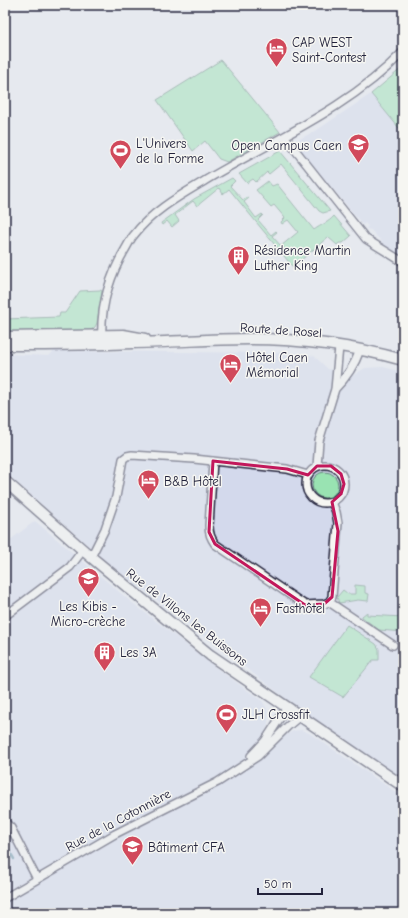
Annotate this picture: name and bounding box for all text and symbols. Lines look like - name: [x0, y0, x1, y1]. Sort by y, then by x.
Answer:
- place label: CAP WEST Saint-Contest: [292, 35, 367, 65]
- hotel icon: CAP WEST Saint-Contest: [264, 36, 290, 69]
- school or university icon: Open Campus Caen: [345, 132, 371, 165]
- place label: L'Univers de la Forme: [136, 136, 204, 166]
- sports icon: L'Univers de la Forme: [107, 137, 133, 170]
- place label: Open Campus Caen: [232, 138, 342, 153]
- place label: Résidence Martin Luther King: [254, 243, 351, 273]
- building icon: Résidence Martin Luther King: [225, 244, 251, 277]
- street label: Route de Rosel: [239, 320, 323, 340]
- place label: Hôtel Caen Mémorial: [246, 350, 308, 380]
- hotel icon: Hôtel Caen Mémorial: [218, 351, 244, 384]
- hotel icon: B&B Hôtel: [135, 468, 161, 501]
- place label: B&B Hôtel: [164, 474, 222, 489]
- school or university icon: Les Kibis - Micro-crèche: [75, 565, 101, 598]
- street label: Rue de Villons les Buissons: [124, 565, 250, 669]
- hotel icon: Fasthôtel: [247, 595, 273, 628]
- place label: Les Kibis - Micro-crèche: [51, 599, 126, 629]
- place label: Fasthôtel: [276, 601, 325, 616]
- building icon: Les 3A: [92, 639, 118, 672]
- place label: Les 3A: [120, 645, 157, 660]
- sports icon: JLH Crossfit: [213, 701, 239, 734]
- place label: JLH Crossfit: [242, 707, 310, 722]
- street label: Rue de la Cotonnière: [63, 786, 174, 854]
- school or university icon: Bâtiment CFA: [120, 834, 146, 867]
- place label: Bâtiment CFA: [148, 840, 225, 855]
- scale bar: [258, 870, 322, 896]
- text: 50 m: [264, 877, 292, 891]

